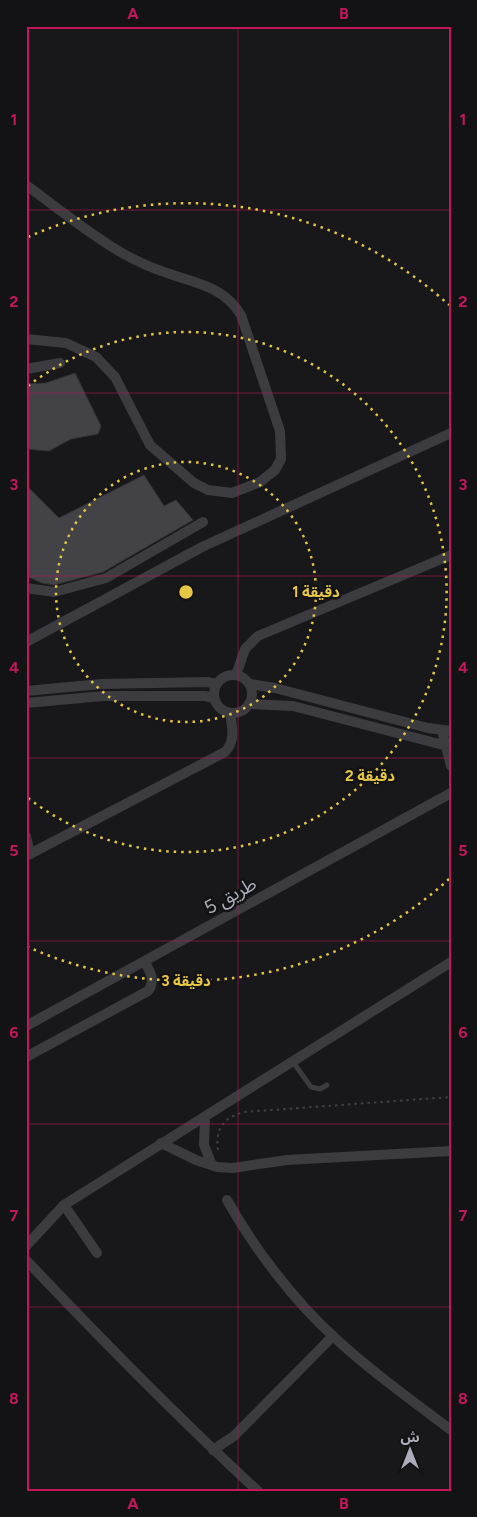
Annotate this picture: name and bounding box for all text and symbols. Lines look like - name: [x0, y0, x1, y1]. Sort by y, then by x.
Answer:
- text: A: [127, 4, 139, 23]
- text: B: [339, 4, 349, 23]
- text: 1: [11, 110, 17, 129]
- text: 1: [460, 110, 466, 129]
- text: 2: [9, 292, 19, 311]
- text: 2: [458, 292, 468, 311]
- text: 3: [10, 475, 19, 494]
- text: 3: [459, 475, 468, 494]
- centre of rings: [177, 583, 195, 601]
- text: 1 دقيقة: [292, 583, 340, 601]
- text: 4: [9, 658, 19, 677]
- text: 4: [458, 658, 468, 677]
- text: 2 دقيقة: [345, 767, 395, 785]
- text: 5: [9, 841, 19, 860]
- text: 5: [458, 841, 468, 860]
- street label: طريق 5: [200, 872, 261, 919]
- text: 3 دقيقة: [161, 972, 211, 990]
- text: 6: [9, 1023, 19, 1042]
- text: 6: [458, 1023, 468, 1042]
- text: 7: [10, 1206, 19, 1225]
- text: 7: [459, 1206, 468, 1225]
- text: 8: [9, 1389, 19, 1408]
- text: 8: [458, 1389, 468, 1408]
- north arrow: [384, 1424, 434, 1474]
- text: ش: [400, 1429, 420, 1446]
- text: A: [127, 1494, 139, 1513]
- text: B: [339, 1494, 349, 1513]

